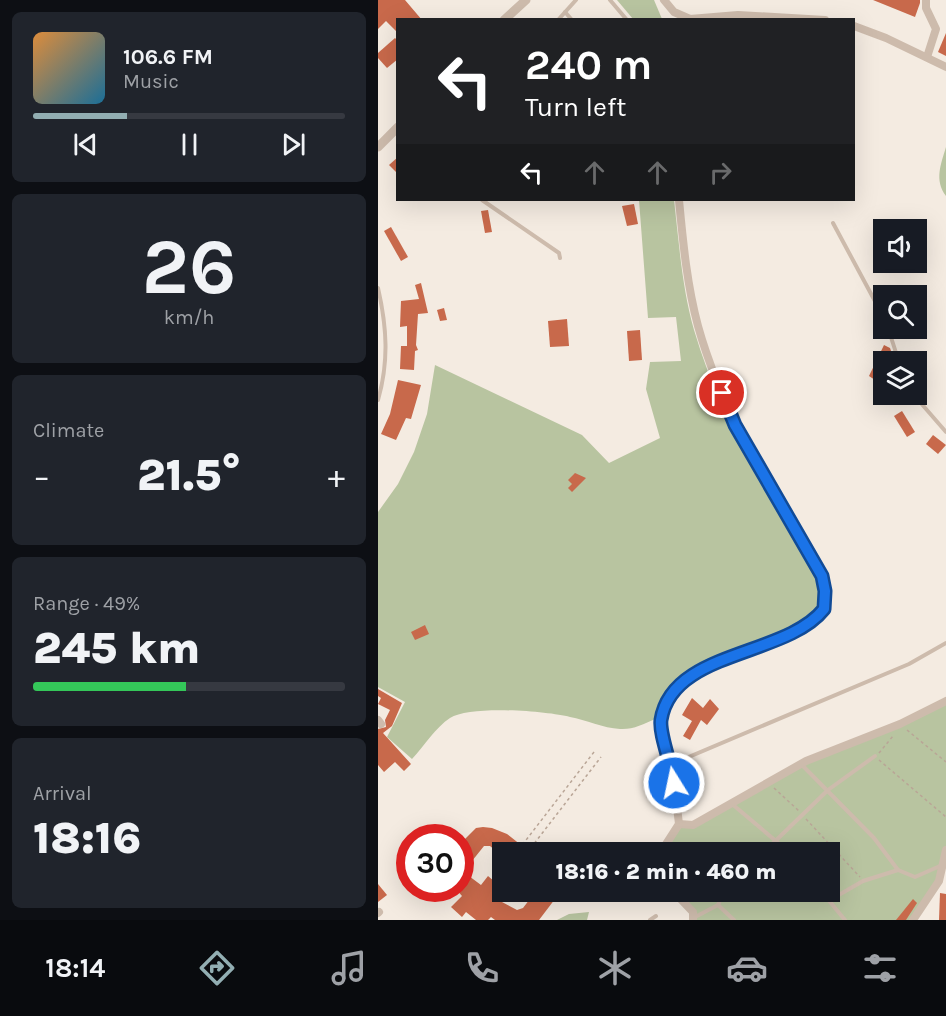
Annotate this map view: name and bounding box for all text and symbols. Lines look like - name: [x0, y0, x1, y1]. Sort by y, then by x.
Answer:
- text: 240 m: [525, 40, 652, 90]
- icon: left: [426, 42, 504, 120]
- text: 106.6 FM: [123, 44, 213, 70]
- text: Music: [123, 70, 179, 93]
- text: Turn left: [525, 91, 626, 123]
- icon: previous: [69, 128, 102, 161]
- icon: pause: [173, 128, 206, 161]
- icon: next: [277, 128, 310, 161]
- icon: left: [515, 156, 548, 189]
- icon: ahead: [578, 156, 611, 189]
- icon: ahead: [641, 156, 674, 189]
- icon: right: [704, 156, 737, 189]
- map controls: [873, 219, 927, 405]
- button: sound: [873, 219, 927, 273]
- text: 26: [142, 221, 236, 313]
- button: search: [873, 285, 927, 339]
- text: km/h: [164, 306, 214, 329]
- button: layers: [873, 351, 927, 405]
- pin: [696, 367, 747, 418]
- icon: arrive: [705, 376, 738, 409]
- text: Climate: [33, 419, 104, 442]
- text: 21.5°: [137, 449, 241, 501]
- text: −: [33, 457, 50, 495]
- text: +: [328, 457, 345, 495]
- text: Range · 49%: [33, 592, 140, 615]
- text: 245 km: [33, 622, 200, 674]
- position arrow: [642, 751, 706, 815]
- text: Arrival: [33, 782, 92, 805]
- text: 18:16: [33, 812, 141, 864]
- speed limit sign: 30: [396, 824, 474, 902]
- text: 18:16 · 2 min · 460 m: [556, 859, 776, 885]
- icon: directions: [196, 947, 238, 989]
- icon: music: [328, 947, 370, 989]
- icon: phone: [461, 947, 503, 989]
- icon: climate: [594, 947, 636, 989]
- icon: car: [726, 947, 768, 989]
- icon: filters: [859, 947, 901, 989]
- text: 18:14: [45, 952, 105, 984]

